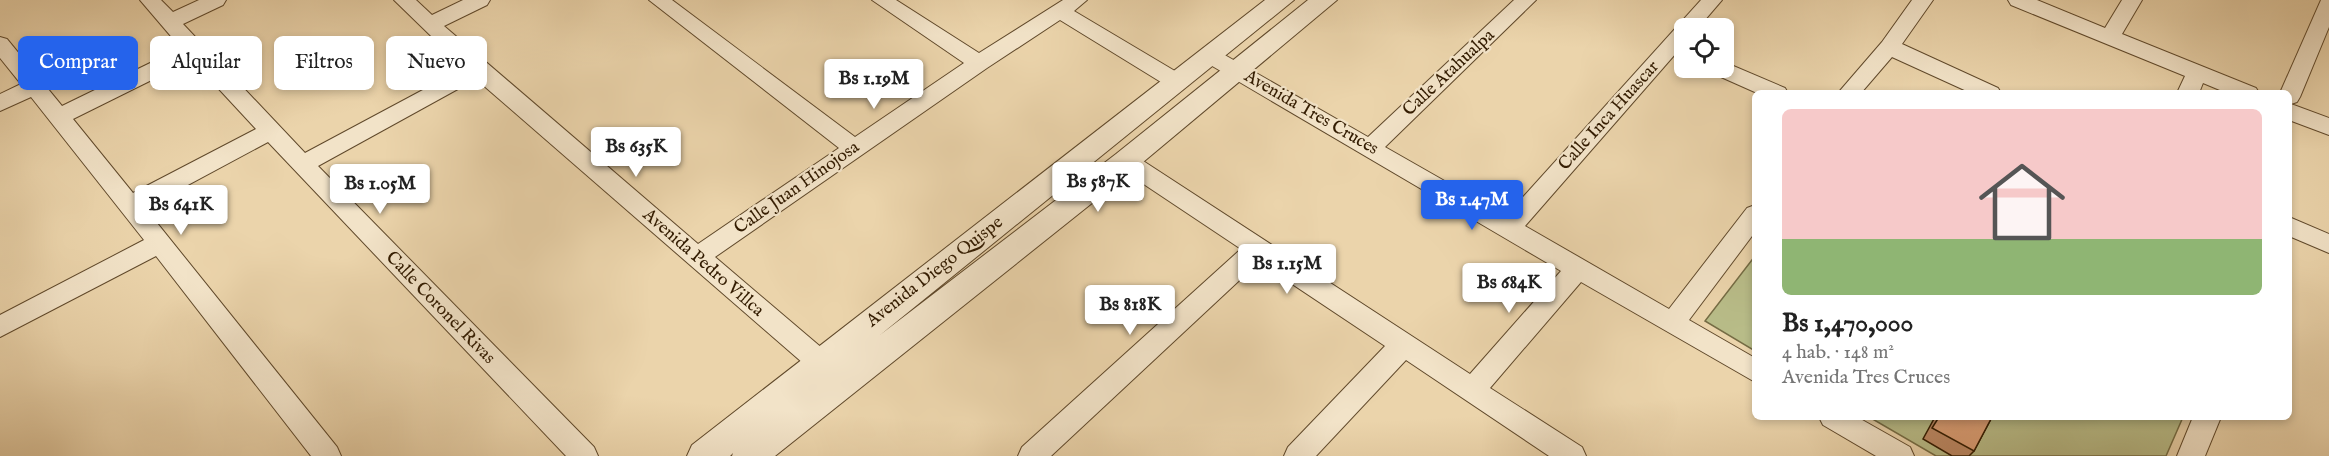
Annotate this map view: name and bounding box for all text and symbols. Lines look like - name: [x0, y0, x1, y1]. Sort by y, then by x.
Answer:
- map controls: [1674, 18, 1734, 78]
- button: locate: [1674, 18, 1734, 78]
- street label: Calle Atahualpa: [1398, 24, 1500, 122]
- chip: Comprar: [18, 36, 138, 90]
- chip: Alquilar: [150, 36, 262, 90]
- chip: Filtros: [274, 36, 374, 90]
- chip: Nuevo: [386, 36, 487, 90]
- street label: Calle Inca Huascar: [1554, 56, 1665, 176]
- pin: Bs 1.19M: [812, 59, 936, 110]
- street label: Avenida Tres Cruces: [1239, 65, 1382, 161]
- text: Bs 1.19M: [838, 66, 910, 91]
- pin: Bs 635K: [581, 127, 691, 178]
- text: Bs 635K: [605, 134, 667, 159]
- street label: Calle Juan Hinojosa: [730, 136, 864, 240]
- icon: home: [1968, 148, 2076, 256]
- pin: Bs 587K: [1043, 162, 1153, 213]
- pin: Bs 1.05M: [318, 164, 442, 215]
- text: Bs 587K: [1066, 169, 1130, 194]
- text: Bs 1.05M: [344, 171, 416, 196]
- pin: Bs 1.47M: [1410, 180, 1534, 231]
- pin: Bs 641K: [126, 185, 236, 236]
- text: Bs 1.47M: [1435, 187, 1509, 212]
- text: Bs 641K: [149, 192, 213, 217]
- street label: Avenida Pedro Villca: [637, 203, 769, 322]
- street label: Avenida Diego Quispe: [861, 211, 1008, 333]
- pin: Bs 1.15M: [1225, 244, 1349, 295]
- street label: Calle Coronel Rivas: [380, 247, 500, 369]
- text: Bs 1.15M: [1252, 251, 1322, 276]
- pin: Bs 684K: [1454, 263, 1564, 314]
- text: Bs 684K: [1476, 270, 1542, 295]
- pin: Bs 818K: [1075, 285, 1185, 336]
- text: Bs 818K: [1099, 292, 1161, 317]
- text: Bs 1,470,000: [1782, 307, 1913, 340]
- text: 4 hab. · 148 m²: [1782, 340, 1894, 365]
- text: Avenida Tres Cruces: [1782, 365, 1950, 390]

